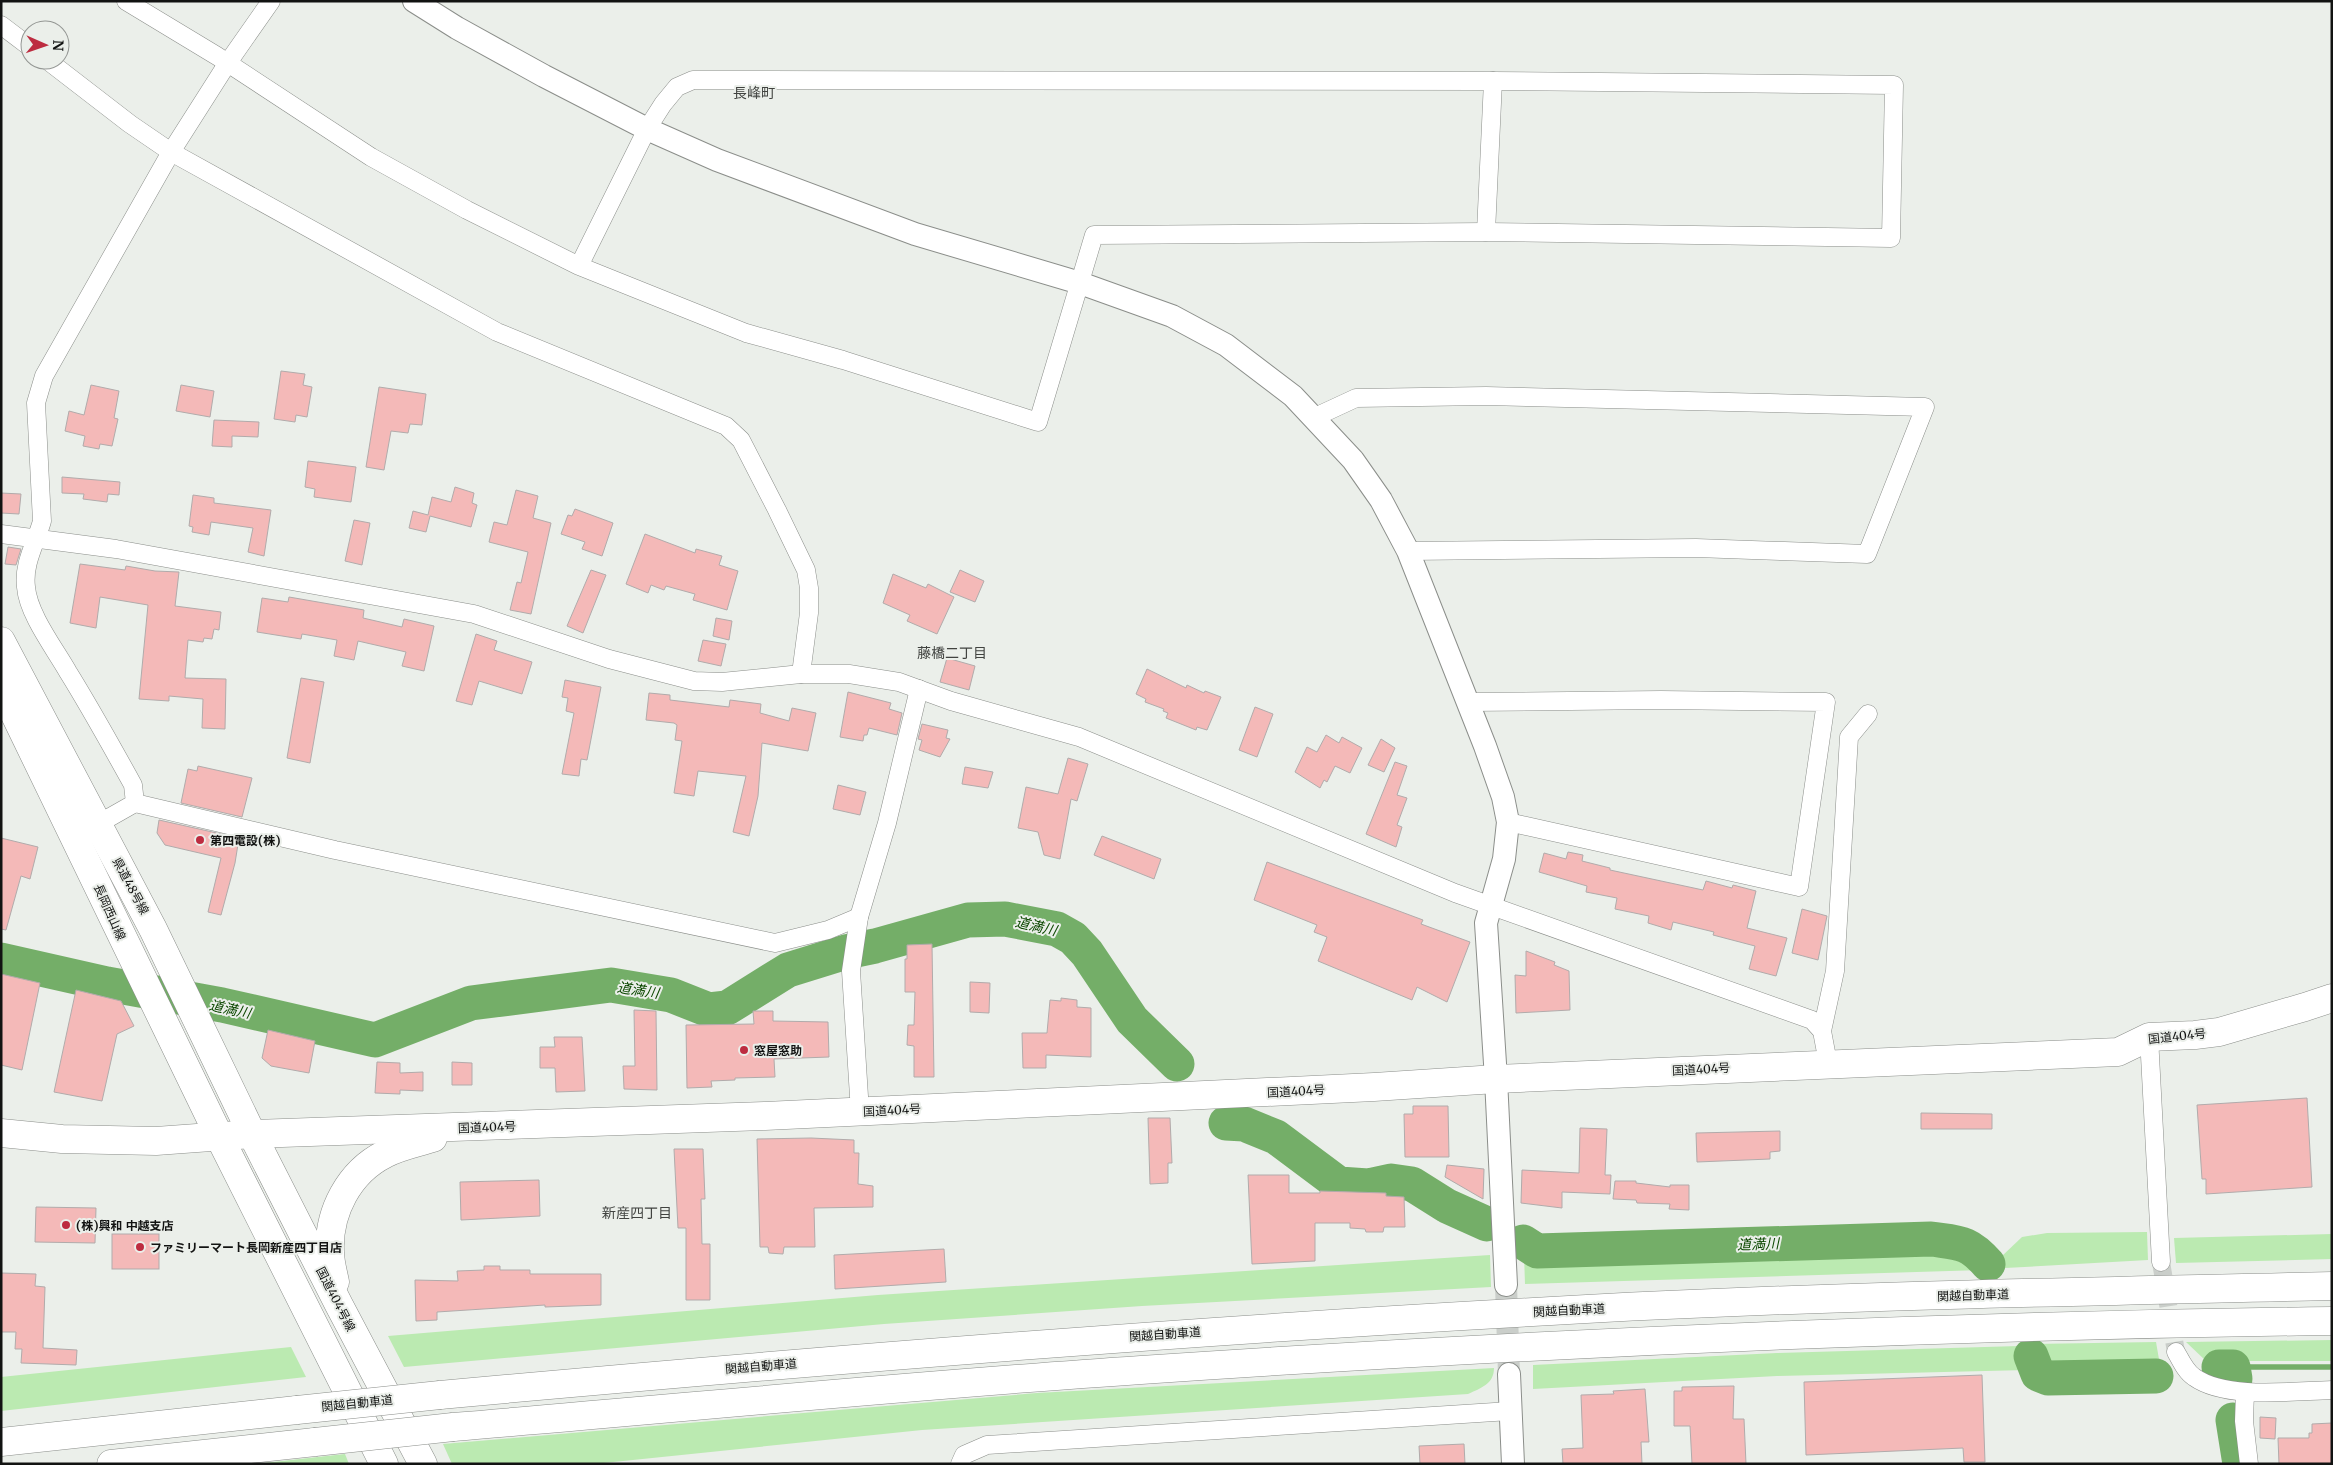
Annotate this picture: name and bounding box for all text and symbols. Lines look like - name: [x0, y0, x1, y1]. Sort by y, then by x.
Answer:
- north arrow: [20, 20, 70, 70]
- text: N: [49, 40, 67, 51]
- district label: 長峰町: [733, 84, 775, 102]
- district label: 藤橋二丁目: [917, 644, 987, 662]
- place label: 第四電設(株): [210, 833, 281, 848]
- marker: 第四電設(株): [194, 834, 206, 846]
- street label: 県道48号線: [110, 855, 152, 917]
- street label: 長岡西山線: [91, 882, 129, 942]
- water label: 道満川: [1014, 913, 1060, 940]
- water label: 道満川: [616, 978, 662, 1002]
- water label: 道満川: [208, 996, 254, 1023]
- street label: 国道404号: [2147, 1025, 2207, 1047]
- place label: 窓屋窓助: [754, 1043, 802, 1058]
- marker: 窓屋窓助: [738, 1044, 750, 1056]
- street label: 国道404号: [1672, 1060, 1730, 1078]
- street label: 国道404号: [1267, 1082, 1325, 1100]
- street label: 国道404号: [863, 1101, 921, 1119]
- street label: 国道404号: [458, 1118, 516, 1136]
- district label: 新産四丁目: [602, 1204, 672, 1222]
- place label: (株)興和 中越支店: [76, 1218, 173, 1233]
- marker: (株)興和 中越支店: [60, 1219, 72, 1231]
- water label: 道満川: [1737, 1234, 1781, 1254]
- place label: ファミリーマート長岡新産四丁目店: [150, 1240, 342, 1255]
- marker: ファミリーマート長岡新産四丁目店: [134, 1241, 146, 1253]
- street label: 国道404号線: [313, 1264, 359, 1334]
- street label: 関越自動車道: [1937, 1286, 2009, 1304]
- street label: 関越自動車道: [1533, 1301, 1605, 1319]
- street label: 関越自動車道: [1129, 1324, 1201, 1344]
- street label: 関越自動車道: [724, 1355, 798, 1377]
- street label: 関越自動車道: [320, 1392, 394, 1414]

